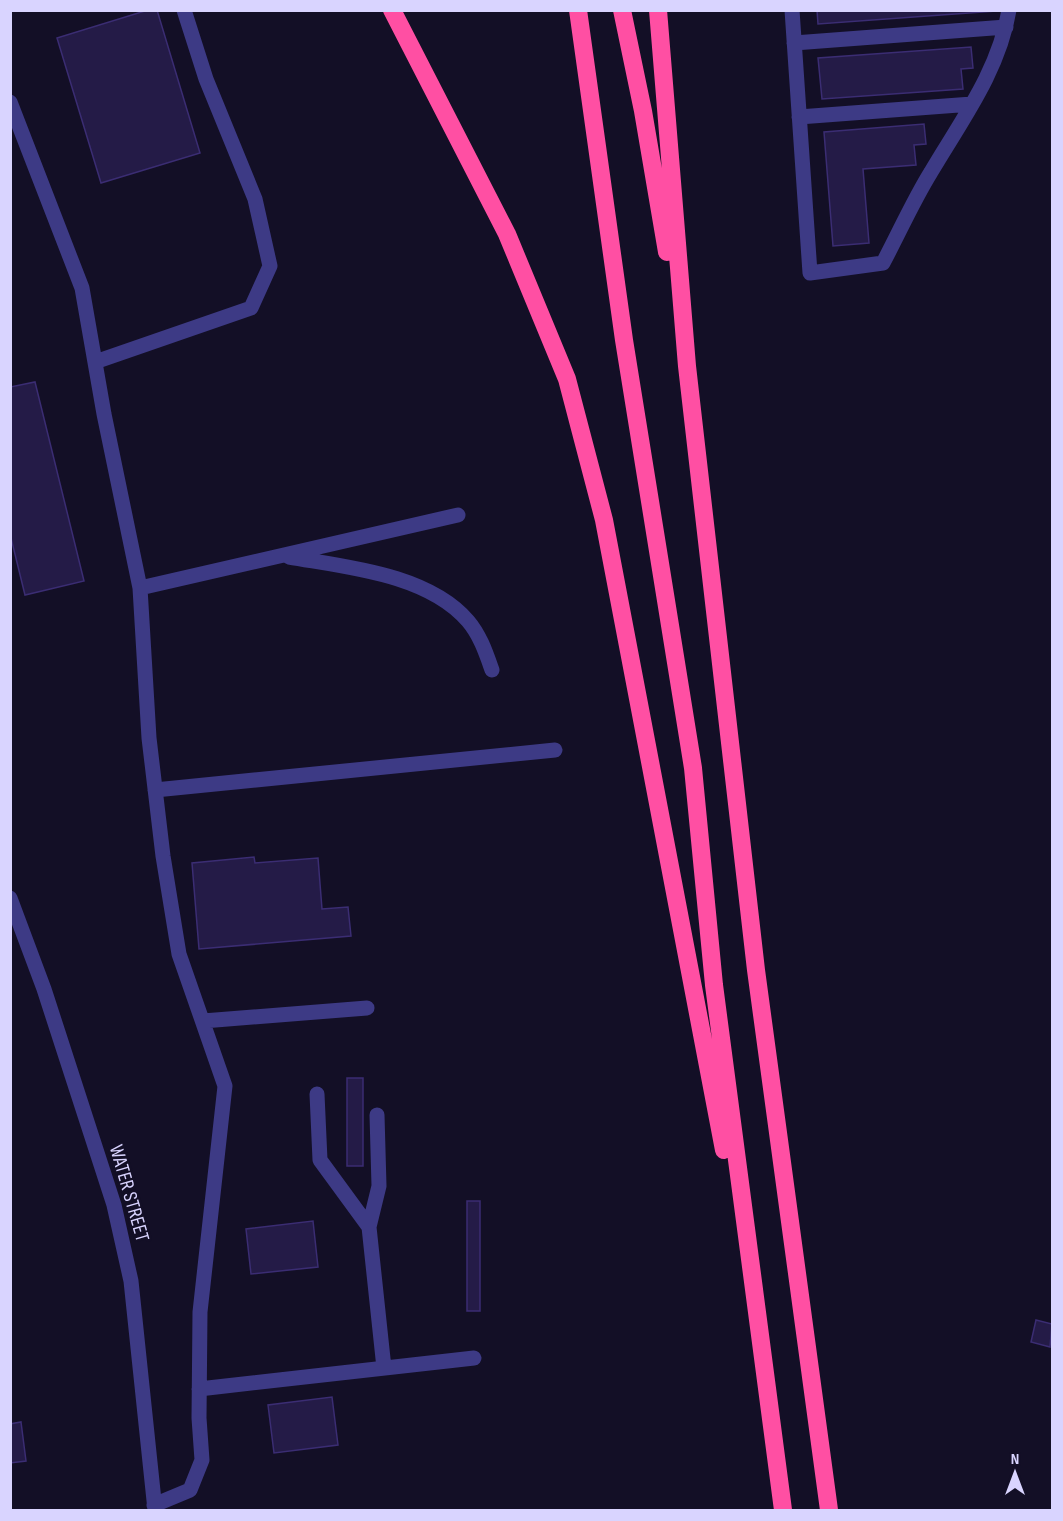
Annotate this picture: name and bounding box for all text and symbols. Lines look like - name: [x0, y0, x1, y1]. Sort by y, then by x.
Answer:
- street label: WATER STREET: [104, 1142, 154, 1244]
- north arrow: [985, 1443, 1045, 1503]
- text: N: [1011, 1450, 1019, 1469]

